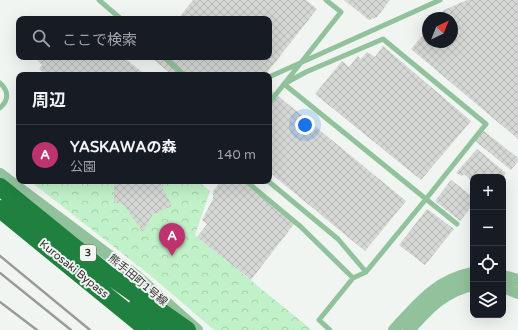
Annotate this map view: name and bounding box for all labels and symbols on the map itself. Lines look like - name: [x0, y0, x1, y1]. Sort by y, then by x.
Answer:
- north arrow: [422, 12, 458, 48]
- your location: [295, 115, 315, 135]
- pin: A: [159, 223, 185, 256]
- street label: Kurosaki Bypass: [37, 237, 111, 301]
- road number: 3: [80, 245, 96, 261]
- street label: 熊手田町1号線: [106, 252, 170, 308]

